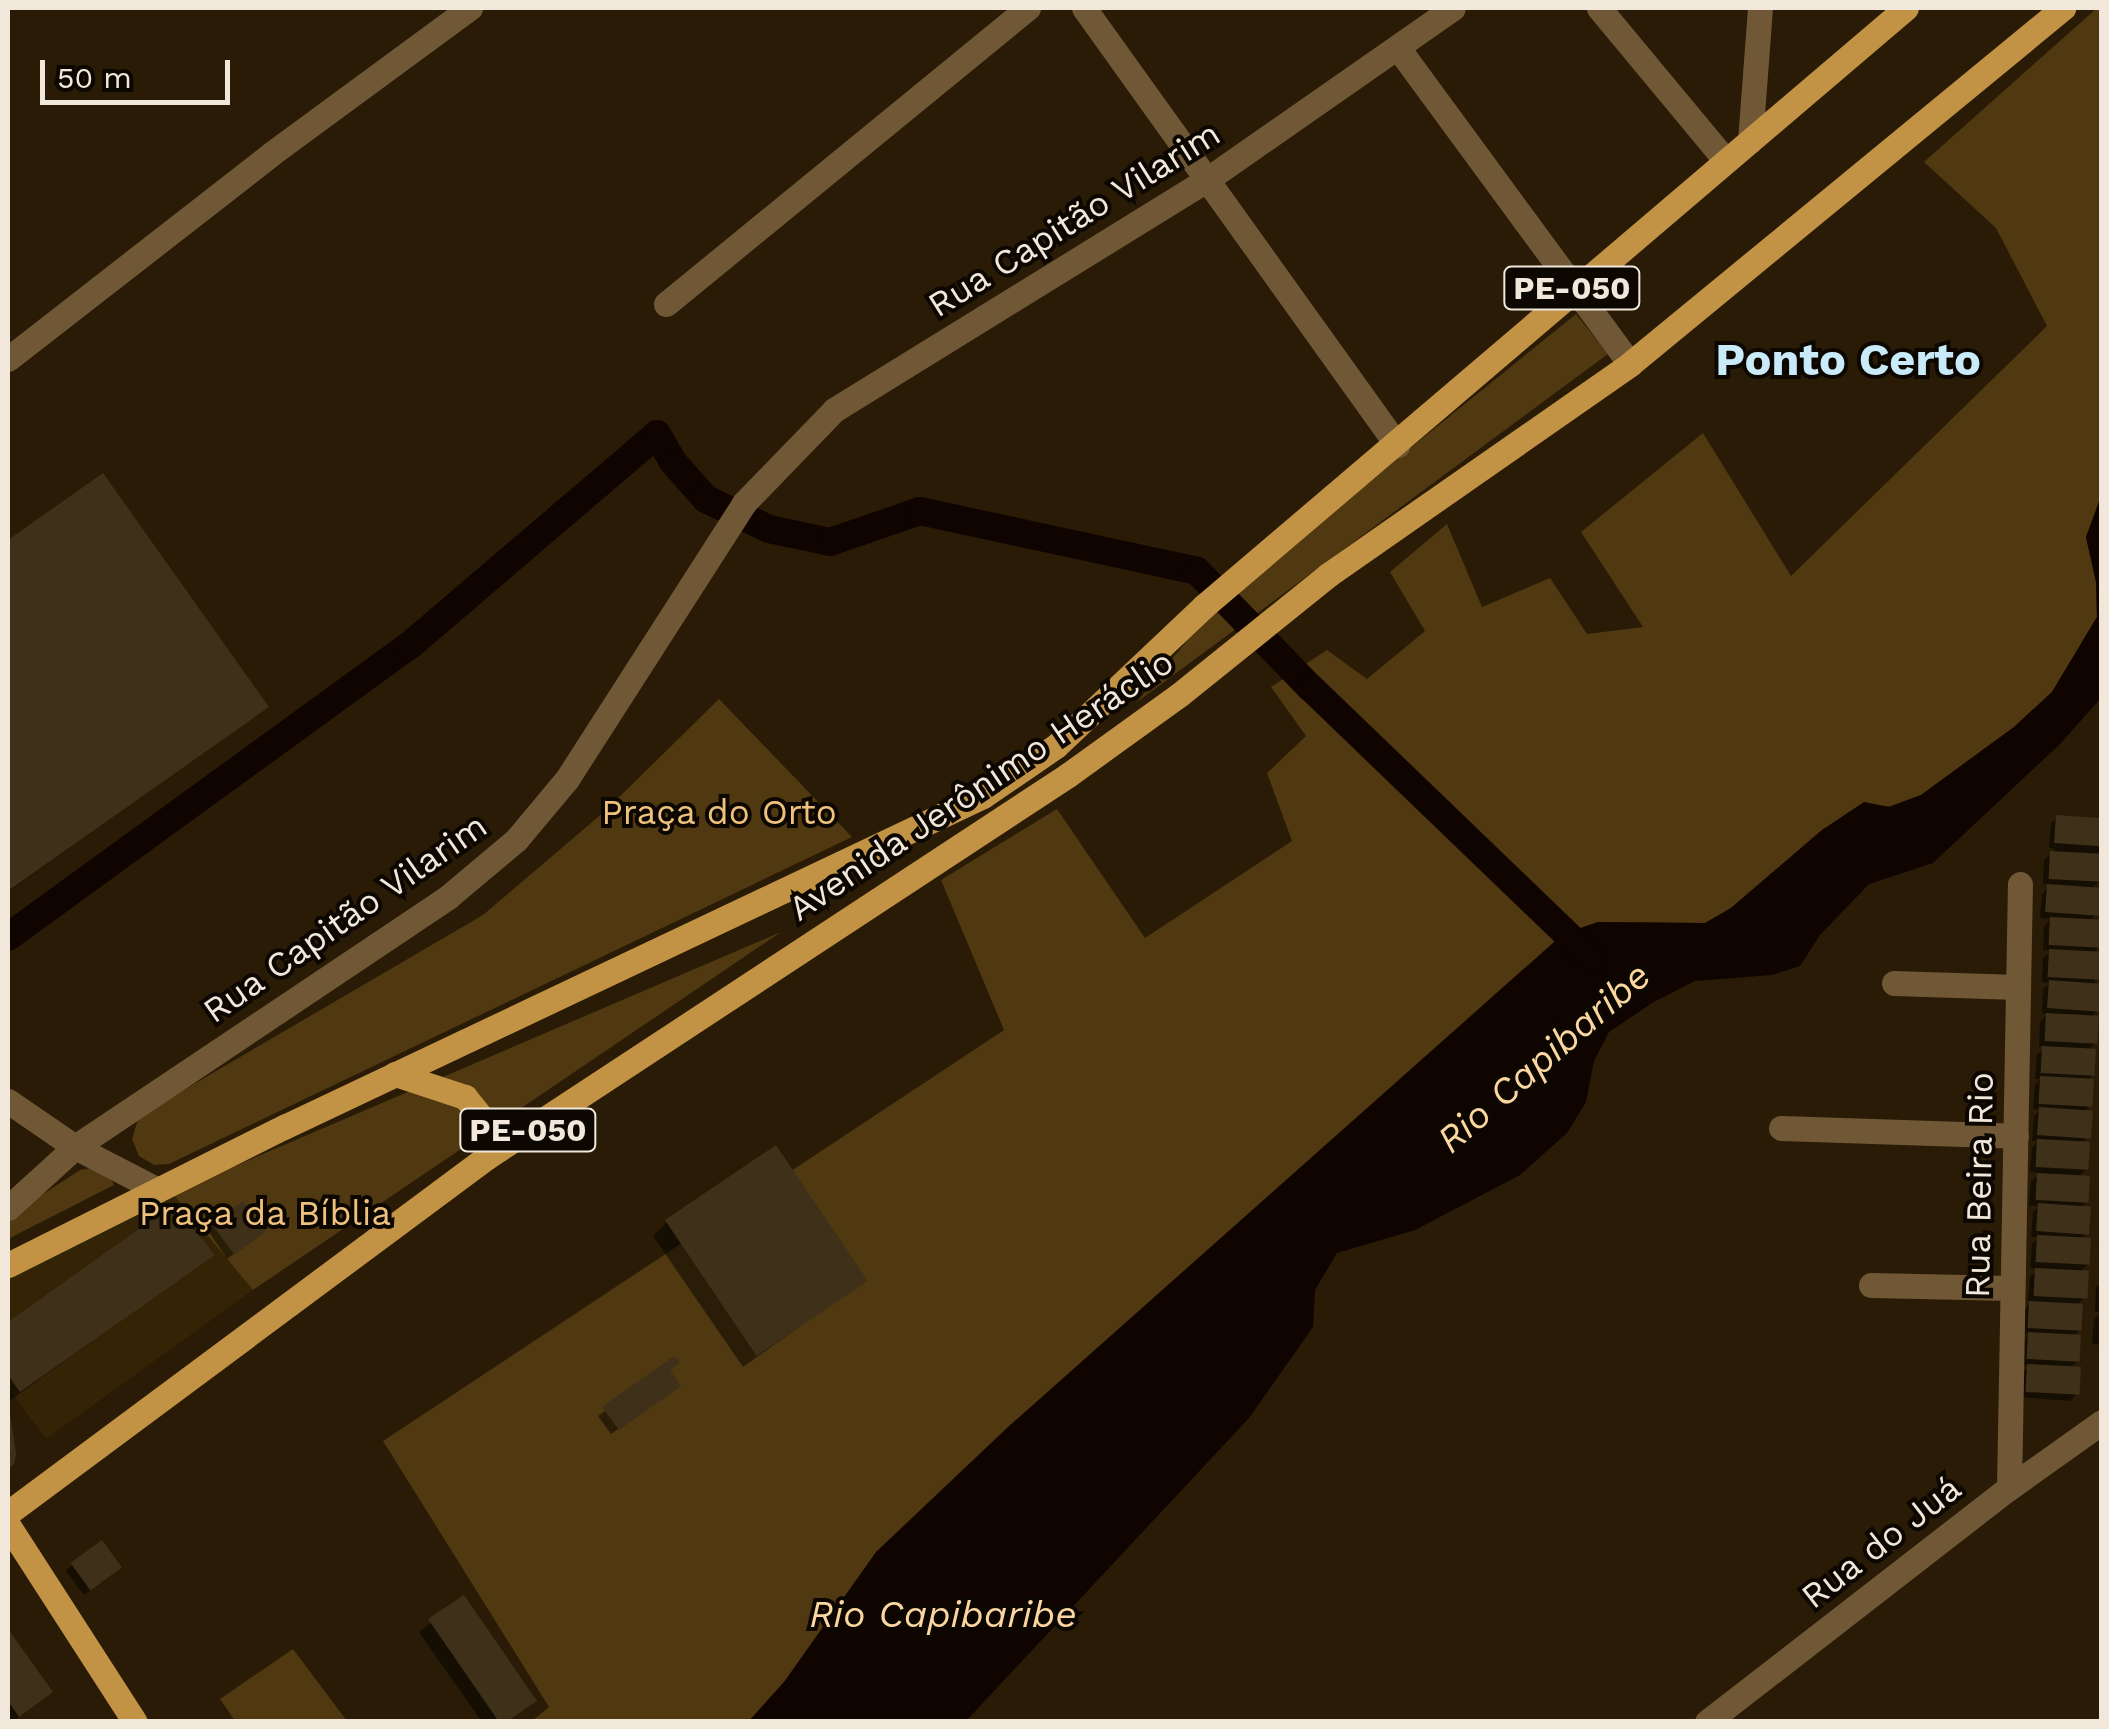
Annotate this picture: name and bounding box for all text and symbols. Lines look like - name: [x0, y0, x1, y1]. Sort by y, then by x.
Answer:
- scale bar: [45, 40, 235, 102]
- text: 50 m: [57, 60, 132, 95]
- street label: Rua Capitão Vilarim: [919, 112, 1229, 326]
- road number: PE-050: [1502, 261, 1642, 315]
- district label: Ponto Certo: [1715, 333, 1981, 387]
- street label: Avenida Jerônimo Heráclio: [780, 640, 1182, 930]
- park label: Praça do Orto: [601, 791, 837, 833]
- street label: Rua Capitão Vilarim: [194, 804, 496, 1032]
- water label: Rio Capibaribe: [1428, 953, 1660, 1163]
- street label: Rua Beira Rio: [1956, 1071, 2002, 1299]
- road number: PE-050: [458, 1103, 598, 1157]
- park label: Praça da Bíblia: [138, 1192, 392, 1234]
- street label: Rua do Juá: [1792, 1466, 1970, 1618]
- water label: Rio Capibaribe: [809, 1592, 1077, 1638]

